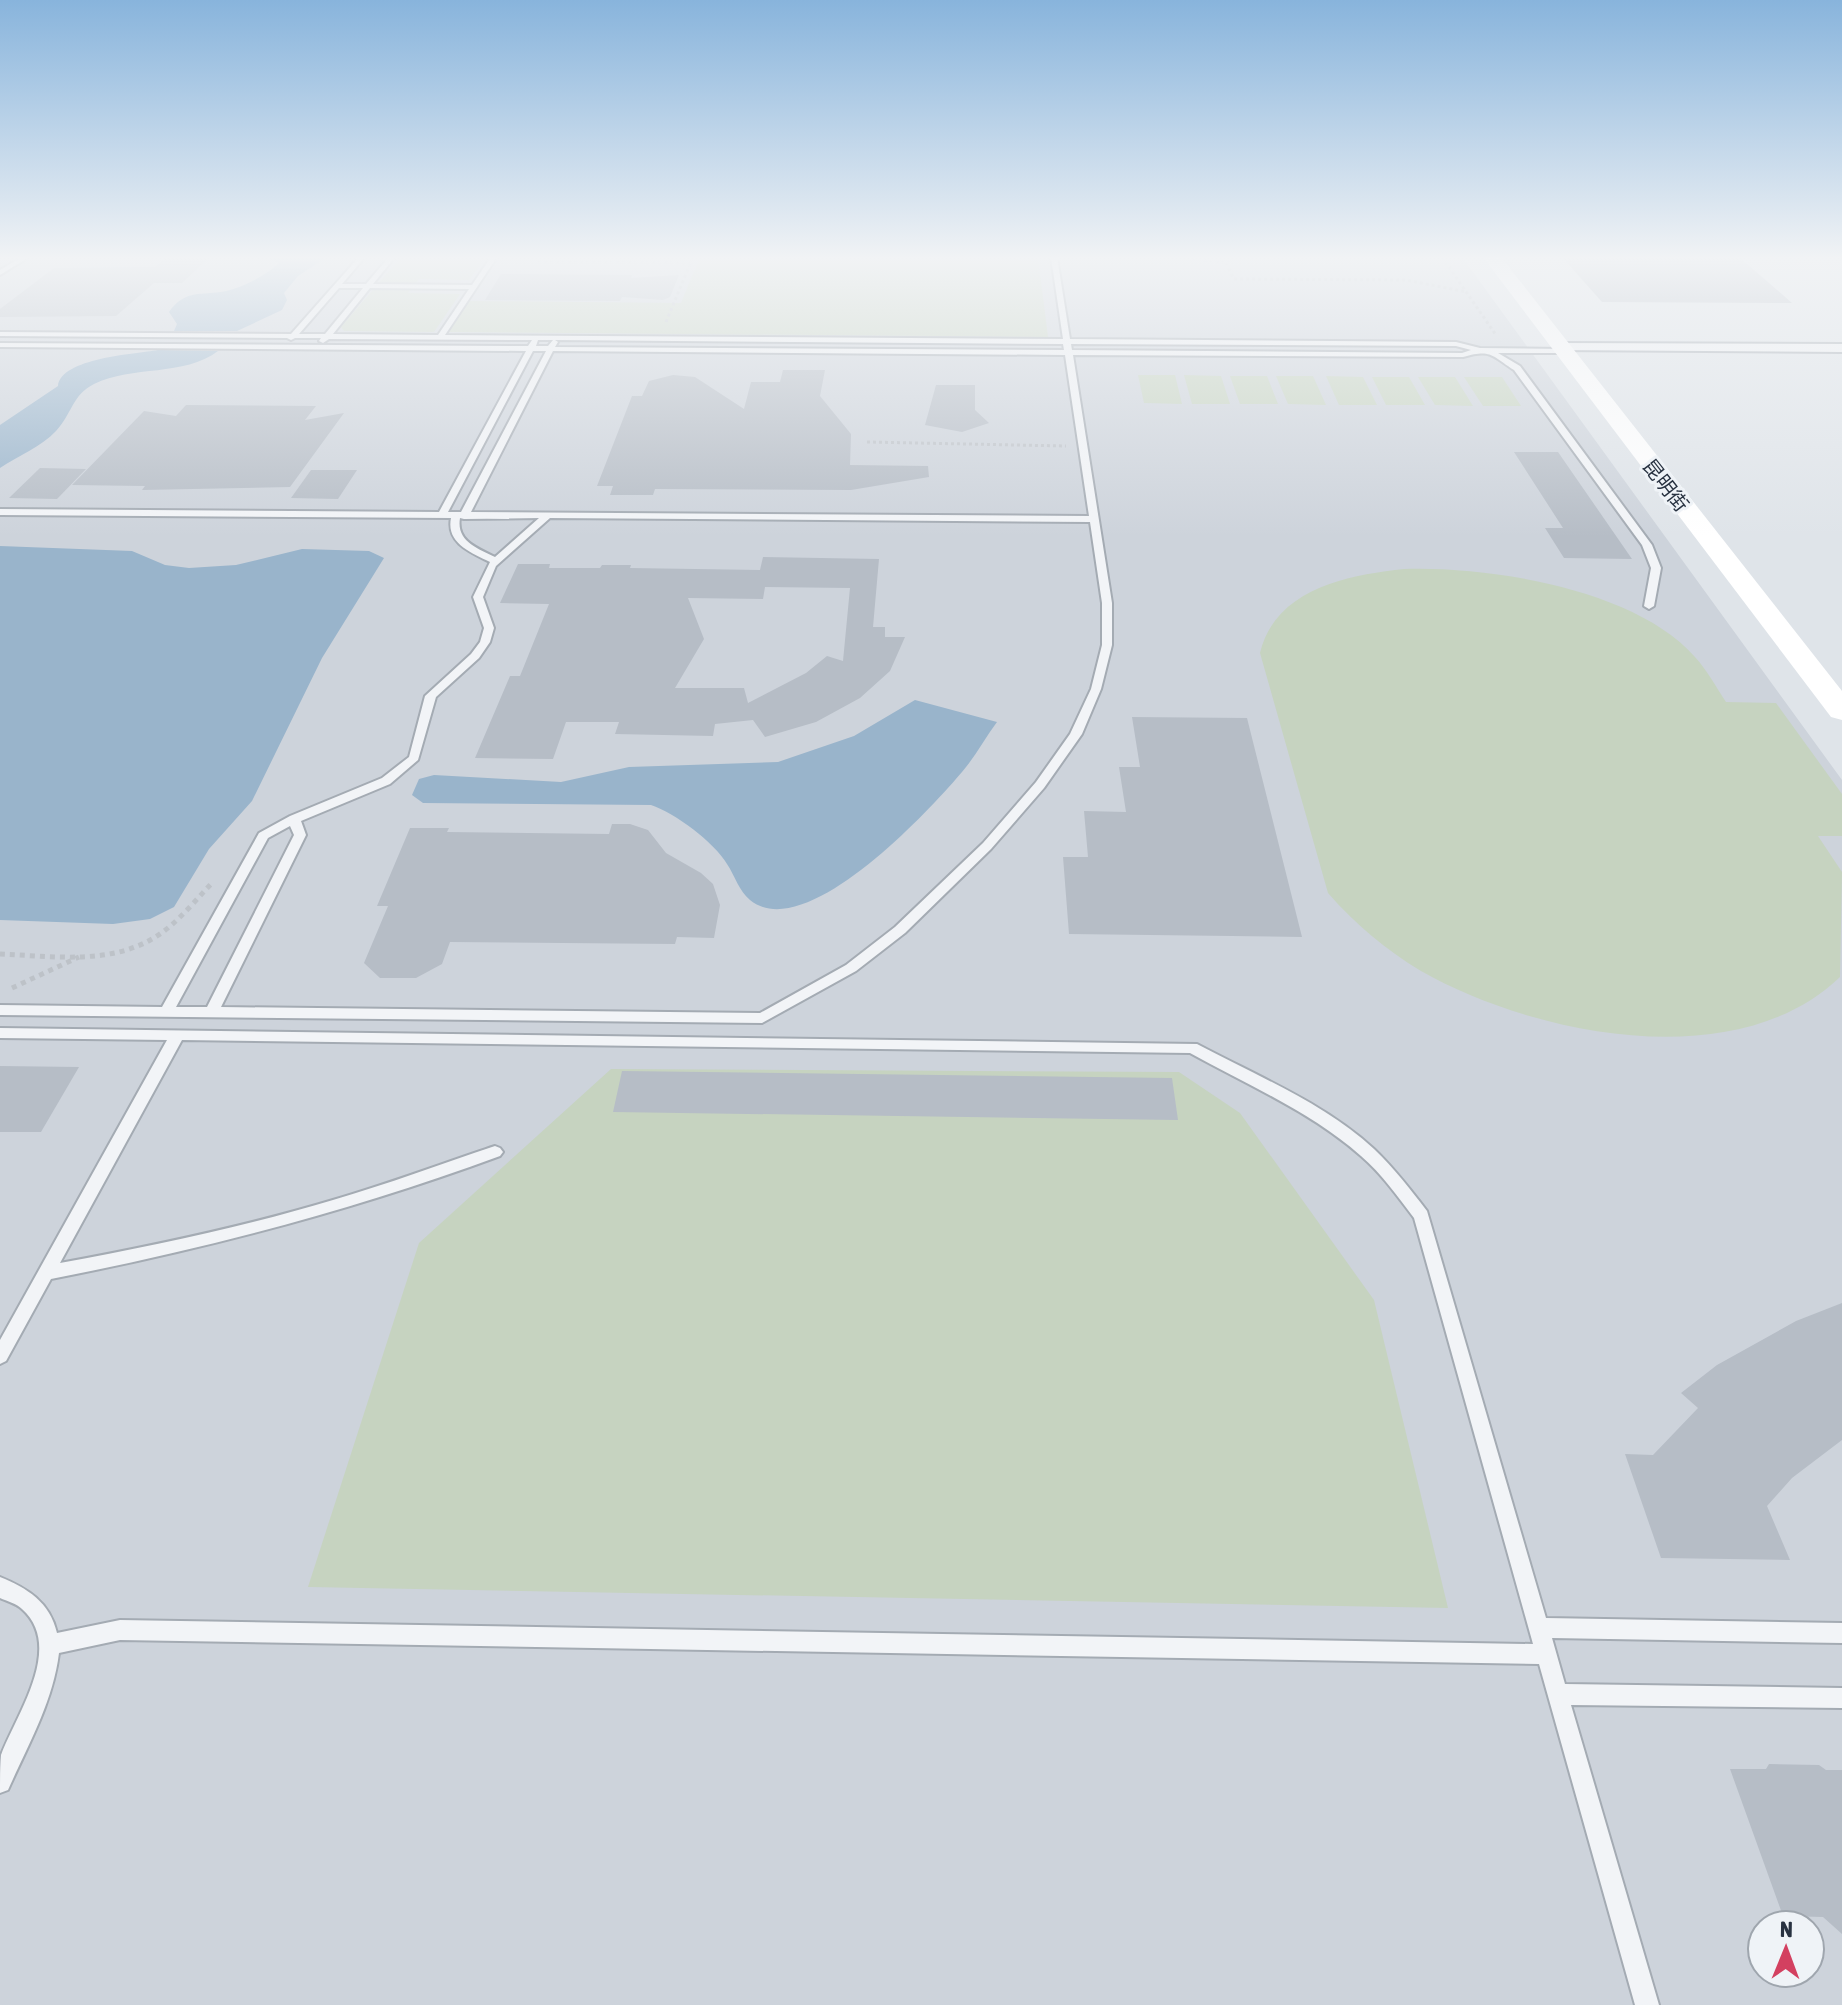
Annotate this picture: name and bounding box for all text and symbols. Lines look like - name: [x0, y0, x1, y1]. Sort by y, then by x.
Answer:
- street label: 昆明街: [1638, 454, 1694, 516]
- north arrow: [1746, 1909, 1826, 1989]
- text: N: [1780, 1916, 1793, 1942]

